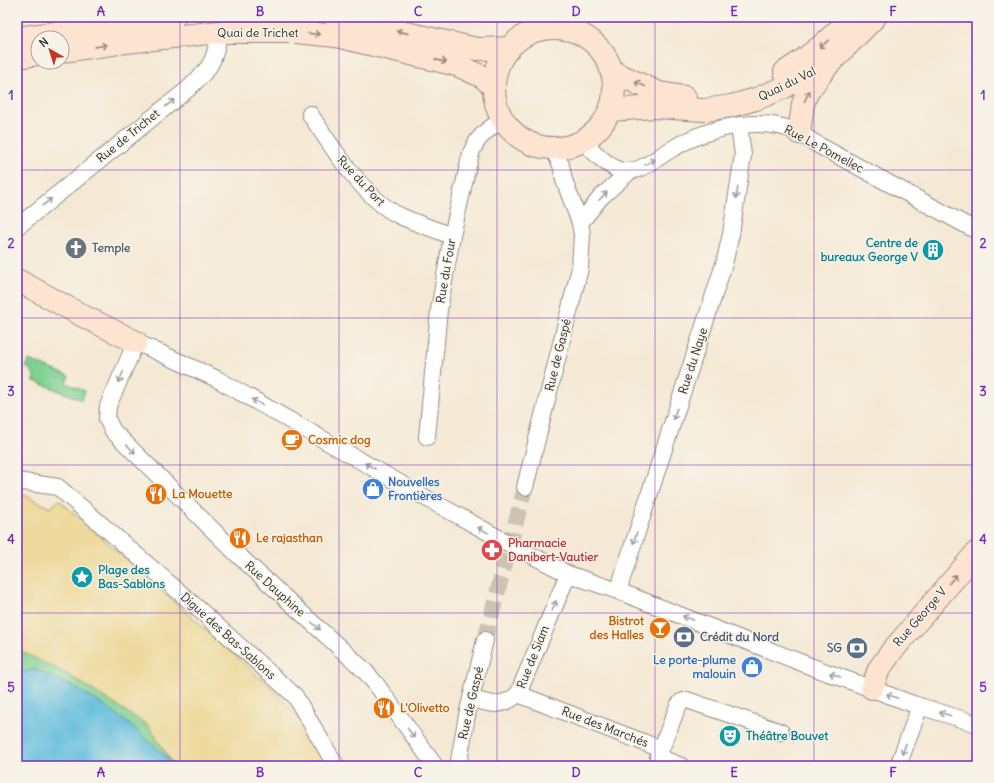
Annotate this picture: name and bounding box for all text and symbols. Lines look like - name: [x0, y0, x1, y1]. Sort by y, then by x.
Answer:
- text: A: [97, 3, 106, 20]
- text: B: [256, 3, 265, 20]
- text: C: [414, 3, 423, 20]
- text: D: [571, 3, 581, 20]
- text: E: [730, 3, 738, 20]
- text: F: [889, 3, 897, 20]
- street label: Quai de Trichet: [217, 25, 299, 40]
- one-way arrow: [396, 28, 409, 36]
- north arrow: [30, 30, 70, 70]
- one-way arrow: [307, 30, 320, 37]
- text: N: [36, 34, 51, 50]
- one-way arrow: [818, 40, 829, 49]
- one-way arrow: [94, 42, 107, 50]
- one-way arrow: [434, 57, 447, 65]
- street label: Quai du Val: [756, 63, 818, 104]
- one-way arrow: [634, 80, 646, 87]
- text: 1: [8, 87, 14, 104]
- text: 1: [980, 87, 986, 104]
- one-way arrow: [804, 90, 811, 102]
- one-way arrow: [165, 99, 176, 107]
- street label: Rue de Trichet: [93, 106, 162, 166]
- street label: Rue Le Pomellec: [782, 121, 867, 176]
- street label: Rue du Port: [334, 152, 388, 209]
- one-way arrow: [644, 158, 656, 166]
- one-way arrow: [733, 186, 741, 199]
- one-way arrow: [598, 191, 608, 201]
- one-way arrow: [42, 197, 52, 206]
- text: 2: [7, 235, 15, 252]
- church icon: Temple: [63, 235, 89, 261]
- place label: Centre de bureaux George V: [821, 235, 919, 265]
- text: 2: [979, 235, 987, 252]
- street label: Rue du Four: [432, 237, 459, 305]
- building icon: Centre de bureaux George V: [920, 237, 946, 263]
- place label: Temple: [92, 240, 131, 256]
- street label: Rue de Gaspé: [541, 317, 574, 393]
- street label: Rue du Naye: [675, 326, 710, 396]
- one-way arrow: [117, 371, 124, 383]
- text: 3: [7, 383, 15, 400]
- text: 3: [979, 383, 987, 400]
- one-way arrow: [251, 397, 263, 405]
- one-way arrow: [671, 408, 678, 421]
- cafe icon: Cosmic dog: [279, 427, 305, 453]
- place label: Cosmic dog: [308, 432, 371, 448]
- one-way arrow: [126, 444, 136, 454]
- one-way arrow: [364, 461, 376, 469]
- place label: Nouvelles Frontières: [388, 474, 443, 503]
- shop icon: Nouvelles Frontières: [360, 476, 386, 502]
- restaurant icon: La Mouette: [143, 481, 169, 507]
- place label: La Mouette: [172, 486, 233, 501]
- restaurant icon: Le rajasthan: [227, 525, 253, 551]
- one-way arrow: [478, 525, 490, 533]
- place label: Le rajasthan: [256, 530, 323, 545]
- text: 4: [7, 531, 15, 548]
- one-way arrow: [631, 531, 638, 544]
- text: 4: [979, 531, 987, 548]
- place label: Pharmacie Danibert-Vautier: [508, 535, 599, 564]
- pharmacy icon: Pharmacie Danibert-Vautier: [479, 537, 505, 563]
- street label: Rue Dauphine: [242, 558, 309, 620]
- place label: Plage des Bas-Sablons: [98, 562, 165, 591]
- place icon: Plage des Bas-Sablons: [69, 564, 95, 590]
- one-way arrow: [949, 574, 958, 585]
- street label: Rue George V: [890, 583, 950, 650]
- street label: Digue des Bas-Sablons: [178, 589, 279, 682]
- one-way arrow: [551, 600, 559, 612]
- place label: Bistrot des Halles: [589, 613, 645, 642]
- one-way arrow: [682, 614, 694, 622]
- bar icon: Bistrot des Halles: [647, 615, 673, 641]
- one-way arrow: [310, 621, 320, 630]
- street label: Rue de Siam: [513, 623, 552, 691]
- bank icon: Crédit du Nord: [671, 624, 697, 650]
- place label: Crédit du Nord: [700, 629, 779, 644]
- bank icon: SG: [844, 635, 870, 661]
- place label: SG: [827, 640, 842, 655]
- place label: Le porte-plume malouin: [653, 652, 737, 681]
- shop icon: Le porte-plume malouin: [739, 654, 765, 680]
- street label: Rue de Gaspé: [455, 665, 486, 741]
- one-way arrow: [829, 671, 842, 678]
- text: 5: [7, 679, 15, 696]
- text: 5: [979, 679, 987, 696]
- one-way arrow: [887, 691, 899, 699]
- restaurant icon: L'Olivetto: [371, 695, 397, 721]
- place label: L'Olivetto: [400, 700, 450, 715]
- street label: Rue des Marchés: [560, 703, 651, 750]
- one-way arrow: [939, 710, 951, 718]
- theatre icon: Théâtre Bouvet: [717, 723, 743, 749]
- one-way arrow: [407, 727, 415, 738]
- place label: Théâtre Bouvet: [746, 728, 829, 743]
- one-way arrow: [900, 743, 908, 755]
- text: A: [97, 764, 106, 781]
- text: B: [256, 764, 265, 781]
- text: C: [414, 764, 423, 781]
- text: D: [571, 764, 581, 781]
- text: E: [730, 764, 738, 781]
- text: F: [889, 764, 897, 781]

